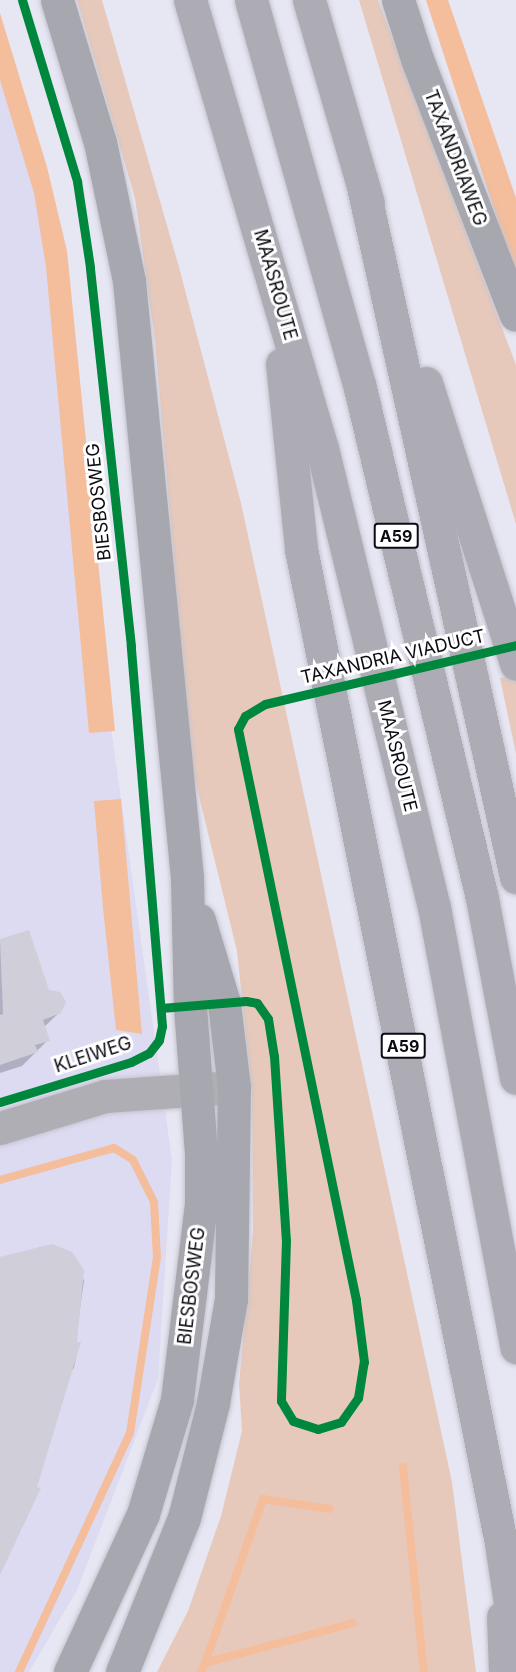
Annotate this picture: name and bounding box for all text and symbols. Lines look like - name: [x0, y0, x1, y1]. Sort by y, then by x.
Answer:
- street label: TAXANDRIAWEG: [419, 87, 491, 229]
- street label: MAASROUTE: [249, 227, 301, 343]
- street label: BIESBOSWEG: [82, 442, 116, 562]
- road number: A59: [374, 523, 418, 549]
- street label: TAXANDRIA VIADUCT: [299, 625, 487, 689]
- street label: MAASROUTE: [373, 698, 421, 814]
- street label: KLEIWEG: [52, 1032, 134, 1078]
- road number: A59: [380, 1033, 426, 1059]
- street label: BIESBOSWEG: [174, 1226, 210, 1346]

